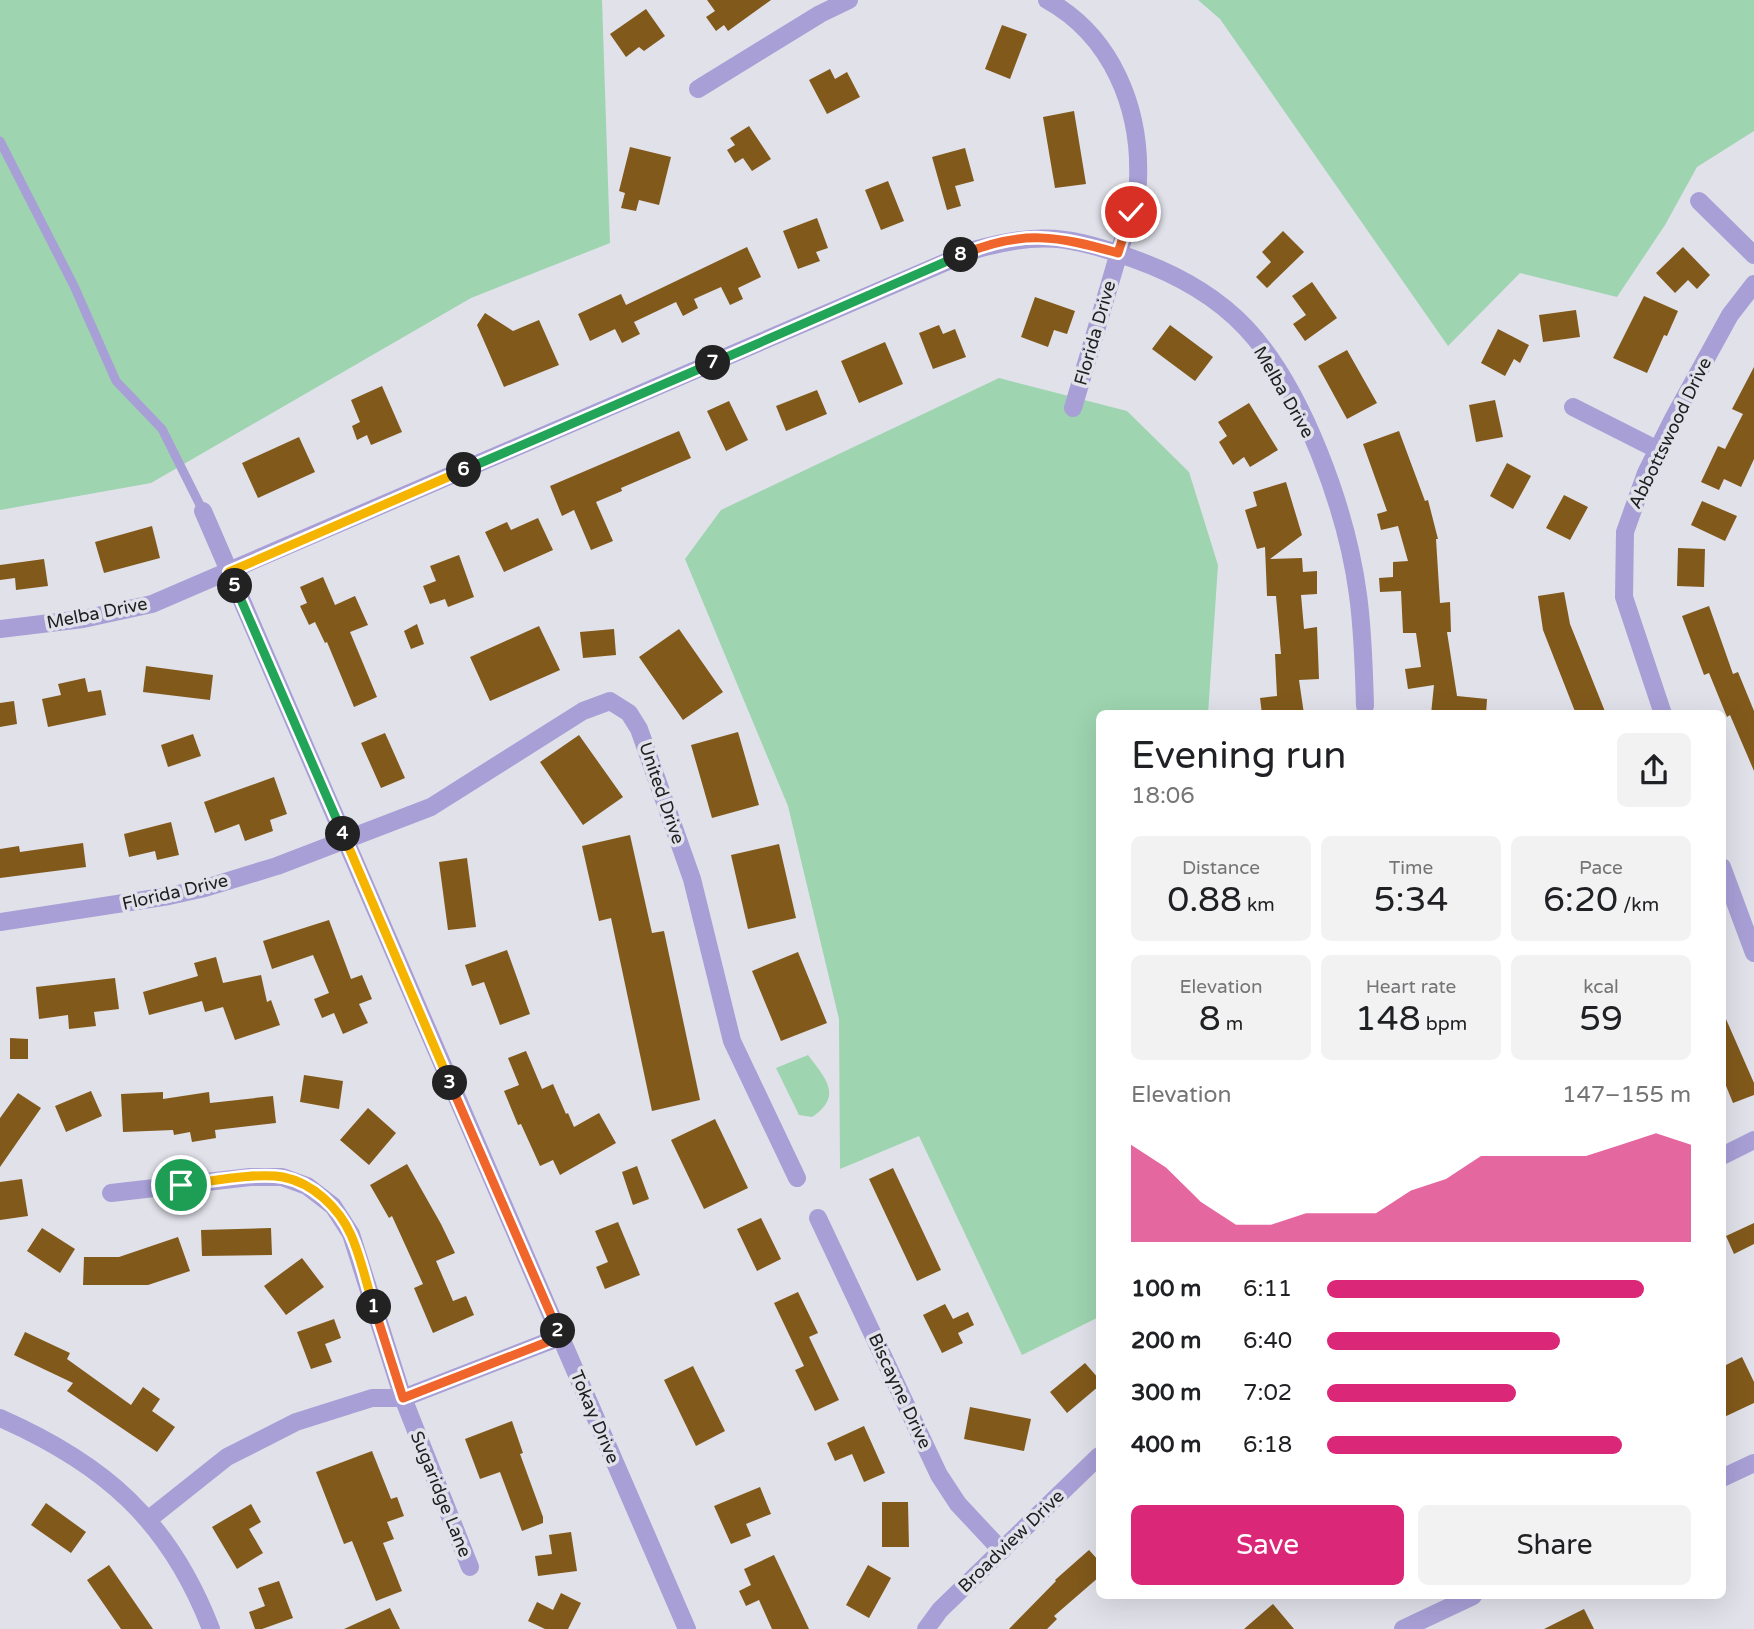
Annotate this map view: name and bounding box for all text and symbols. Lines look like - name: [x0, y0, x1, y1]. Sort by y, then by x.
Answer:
- pin: [1101, 182, 1161, 242]
- icon: check: [1112, 193, 1150, 231]
- pin: 8: [944, 238, 978, 272]
- text: 8: [955, 243, 966, 265]
- street label: Florida Drive: [1070, 278, 1120, 388]
- street label: Melba Drive: [1249, 342, 1319, 442]
- pin: 7: [696, 346, 730, 380]
- text: 7: [707, 351, 718, 373]
- street label: Abbottswood Drive: [1624, 354, 1716, 512]
- pin: 6: [447, 452, 482, 488]
- text: 6: [458, 458, 469, 480]
- pin: 5: [218, 568, 252, 604]
- text: 5: [229, 574, 240, 596]
- street label: Melba Drive: [45, 592, 149, 634]
- text: Evening run: [1131, 733, 1346, 779]
- button: share: [1617, 733, 1691, 807]
- street label: United Drive: [634, 739, 690, 847]
- text: 18:06: [1131, 782, 1195, 810]
- pin: 4: [326, 816, 360, 852]
- text: 4: [337, 822, 348, 844]
- text: Distance: [1182, 857, 1260, 879]
- text: Time: [1389, 857, 1433, 879]
- text: Pace: [1579, 857, 1623, 879]
- street label: Florida Drive: [120, 869, 230, 915]
- text: 0.88: [1167, 879, 1242, 921]
- text: 5:34: [1373, 879, 1449, 921]
- text: 6:20: [1543, 879, 1618, 921]
- text: km: [1242, 894, 1275, 916]
- text: /km: [1618, 894, 1659, 916]
- text: Elevation: [1179, 976, 1263, 998]
- text: Heart rate: [1366, 976, 1456, 998]
- text: kcal: [1583, 976, 1619, 998]
- text: 8: [1199, 998, 1221, 1040]
- text: 148: [1355, 998, 1421, 1040]
- text: 59: [1579, 998, 1623, 1040]
- text: m: [1221, 1013, 1243, 1035]
- text: bpm: [1421, 1013, 1467, 1035]
- pin: 3: [433, 1066, 468, 1100]
- text: 3: [444, 1071, 455, 1093]
- text: Elevation: [1131, 1081, 1232, 1109]
- text: 147–155 m: [1562, 1081, 1691, 1109]
- pin: [151, 1155, 211, 1215]
- icon: arrive: [162, 1166, 200, 1204]
- text: 100 m: [1131, 1275, 1201, 1303]
- text: 6:11: [1243, 1275, 1292, 1303]
- pin: 1: [356, 1290, 392, 1324]
- text: 1: [368, 1295, 379, 1317]
- pin: 2: [540, 1314, 576, 1348]
- text: 2: [552, 1319, 563, 1341]
- text: 200 m: [1131, 1327, 1201, 1355]
- text: 6:40: [1243, 1327, 1292, 1355]
- street label: Biscayne Drive: [864, 1330, 936, 1452]
- street label: Tokay Drive: [566, 1367, 624, 1467]
- text: 300 m: [1131, 1379, 1201, 1407]
- text: 7:02: [1243, 1379, 1292, 1407]
- street label: Sugaridge Lane: [406, 1428, 476, 1560]
- text: 400 m: [1131, 1431, 1201, 1459]
- text: 6:18: [1243, 1431, 1292, 1459]
- street label: Broadview Drive: [953, 1485, 1069, 1597]
- button: Save: [1131, 1505, 1404, 1585]
- button: Share: [1418, 1505, 1691, 1585]

